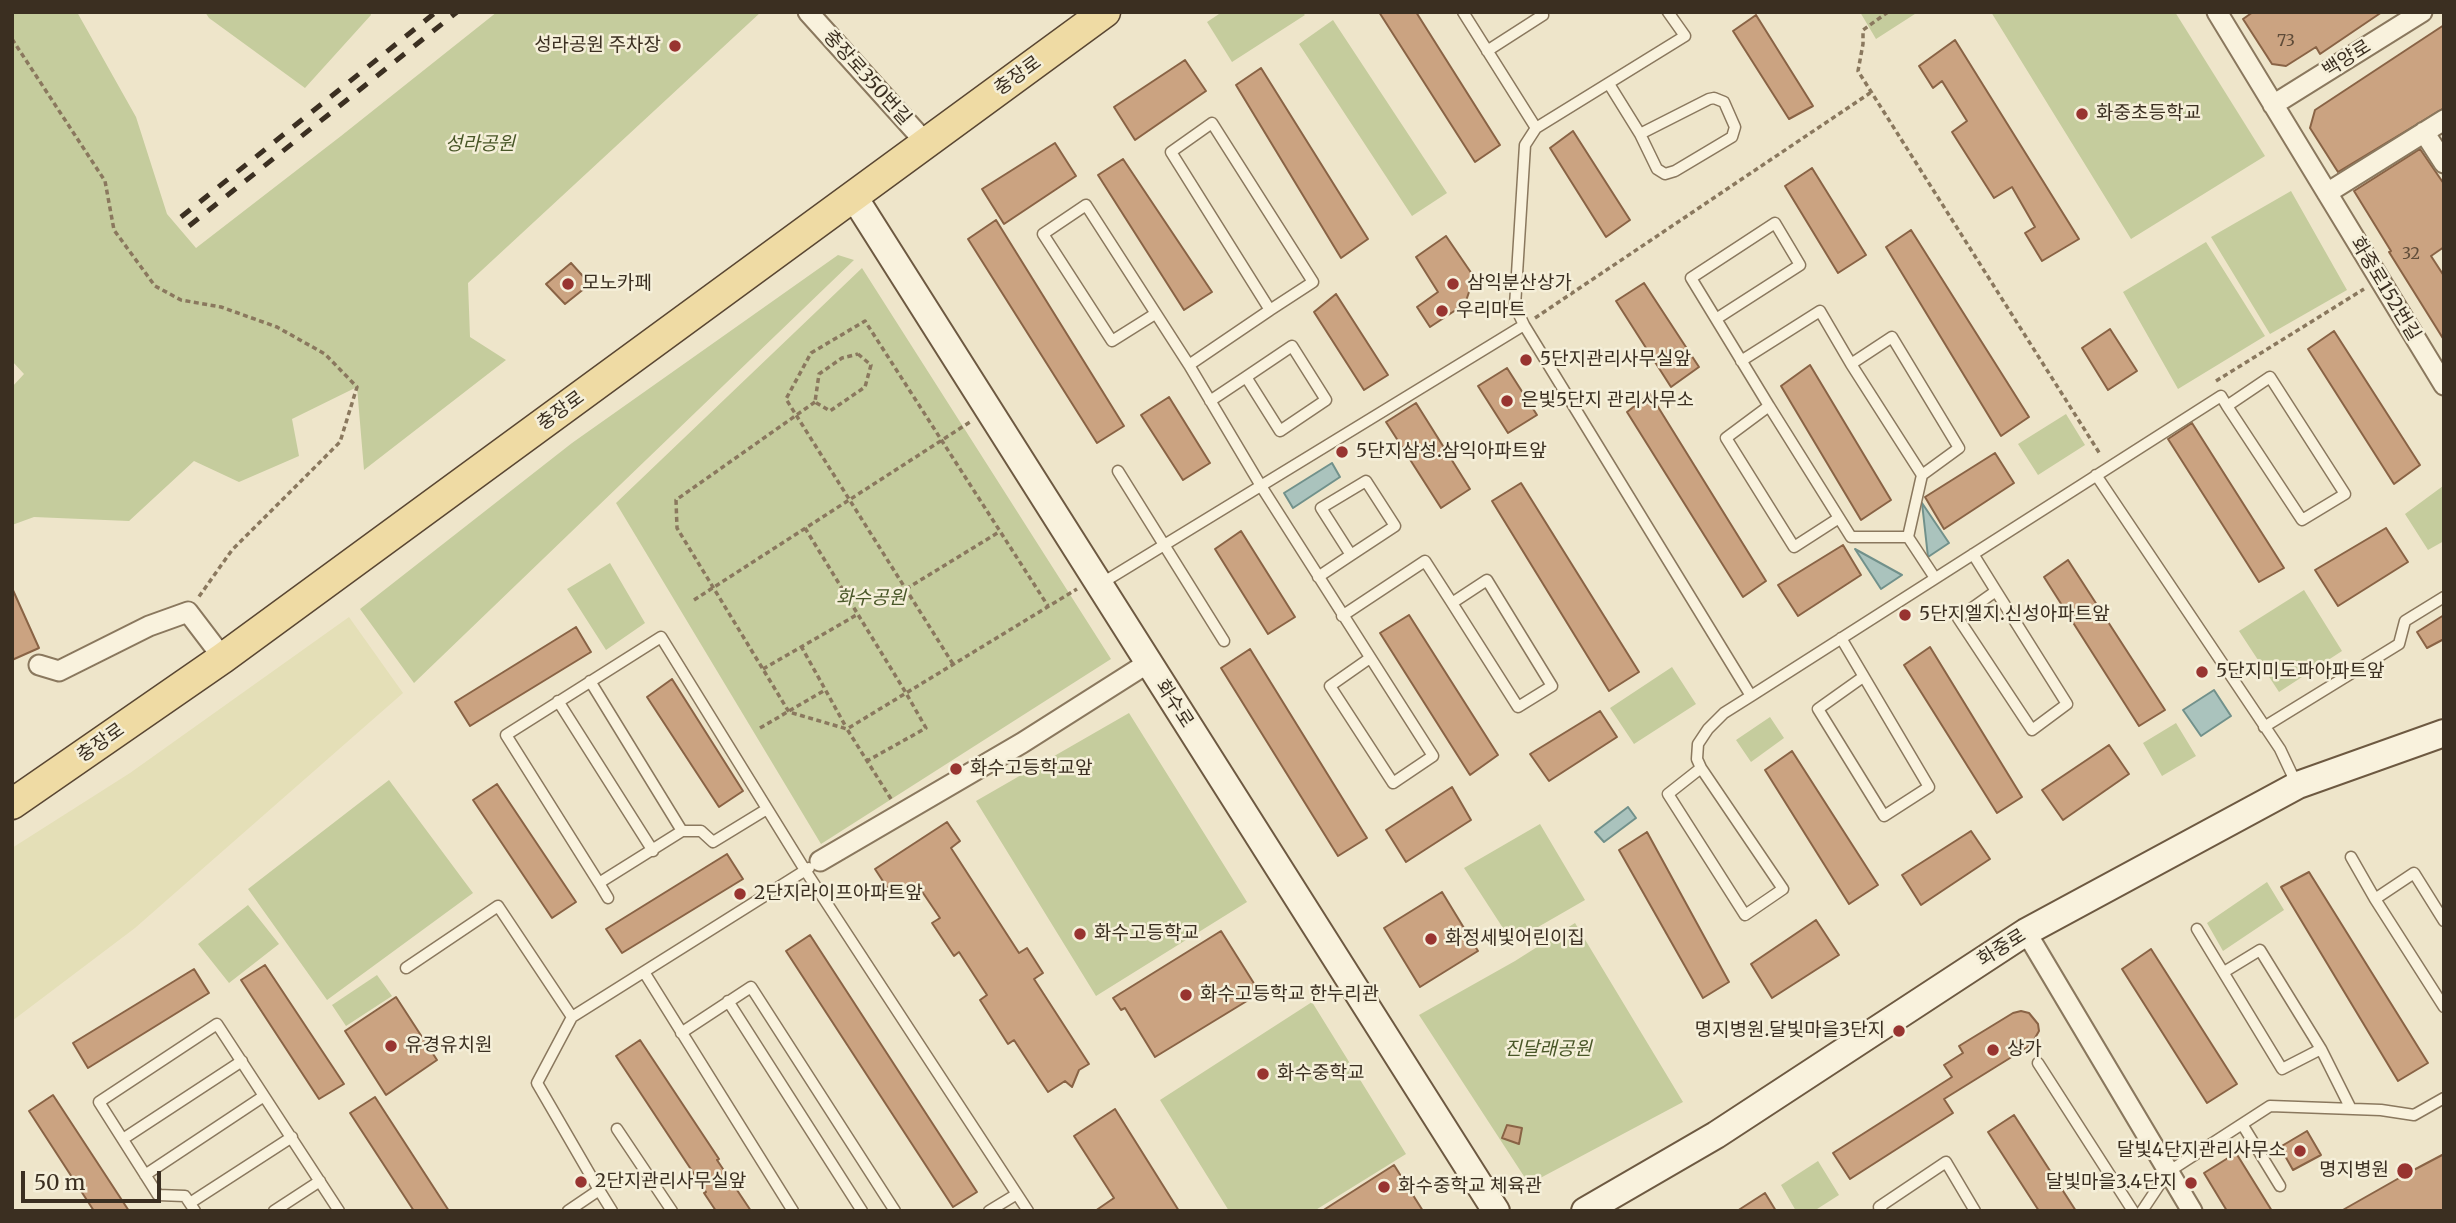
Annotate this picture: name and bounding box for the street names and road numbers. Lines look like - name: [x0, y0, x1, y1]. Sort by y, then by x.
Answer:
- street label: 충장로350번길: [818, 26, 916, 130]
- street label: 백양로: [2319, 35, 2375, 83]
- street label: 충장로: [990, 51, 1046, 101]
- street label: 화중로152번길: [2345, 233, 2425, 345]
- street label: 충장로: [533, 386, 589, 436]
- street label: 화수로: [1150, 676, 1198, 732]
- street label: 충장로: [73, 719, 129, 767]
- street label: 화중로: [1974, 924, 2030, 972]

